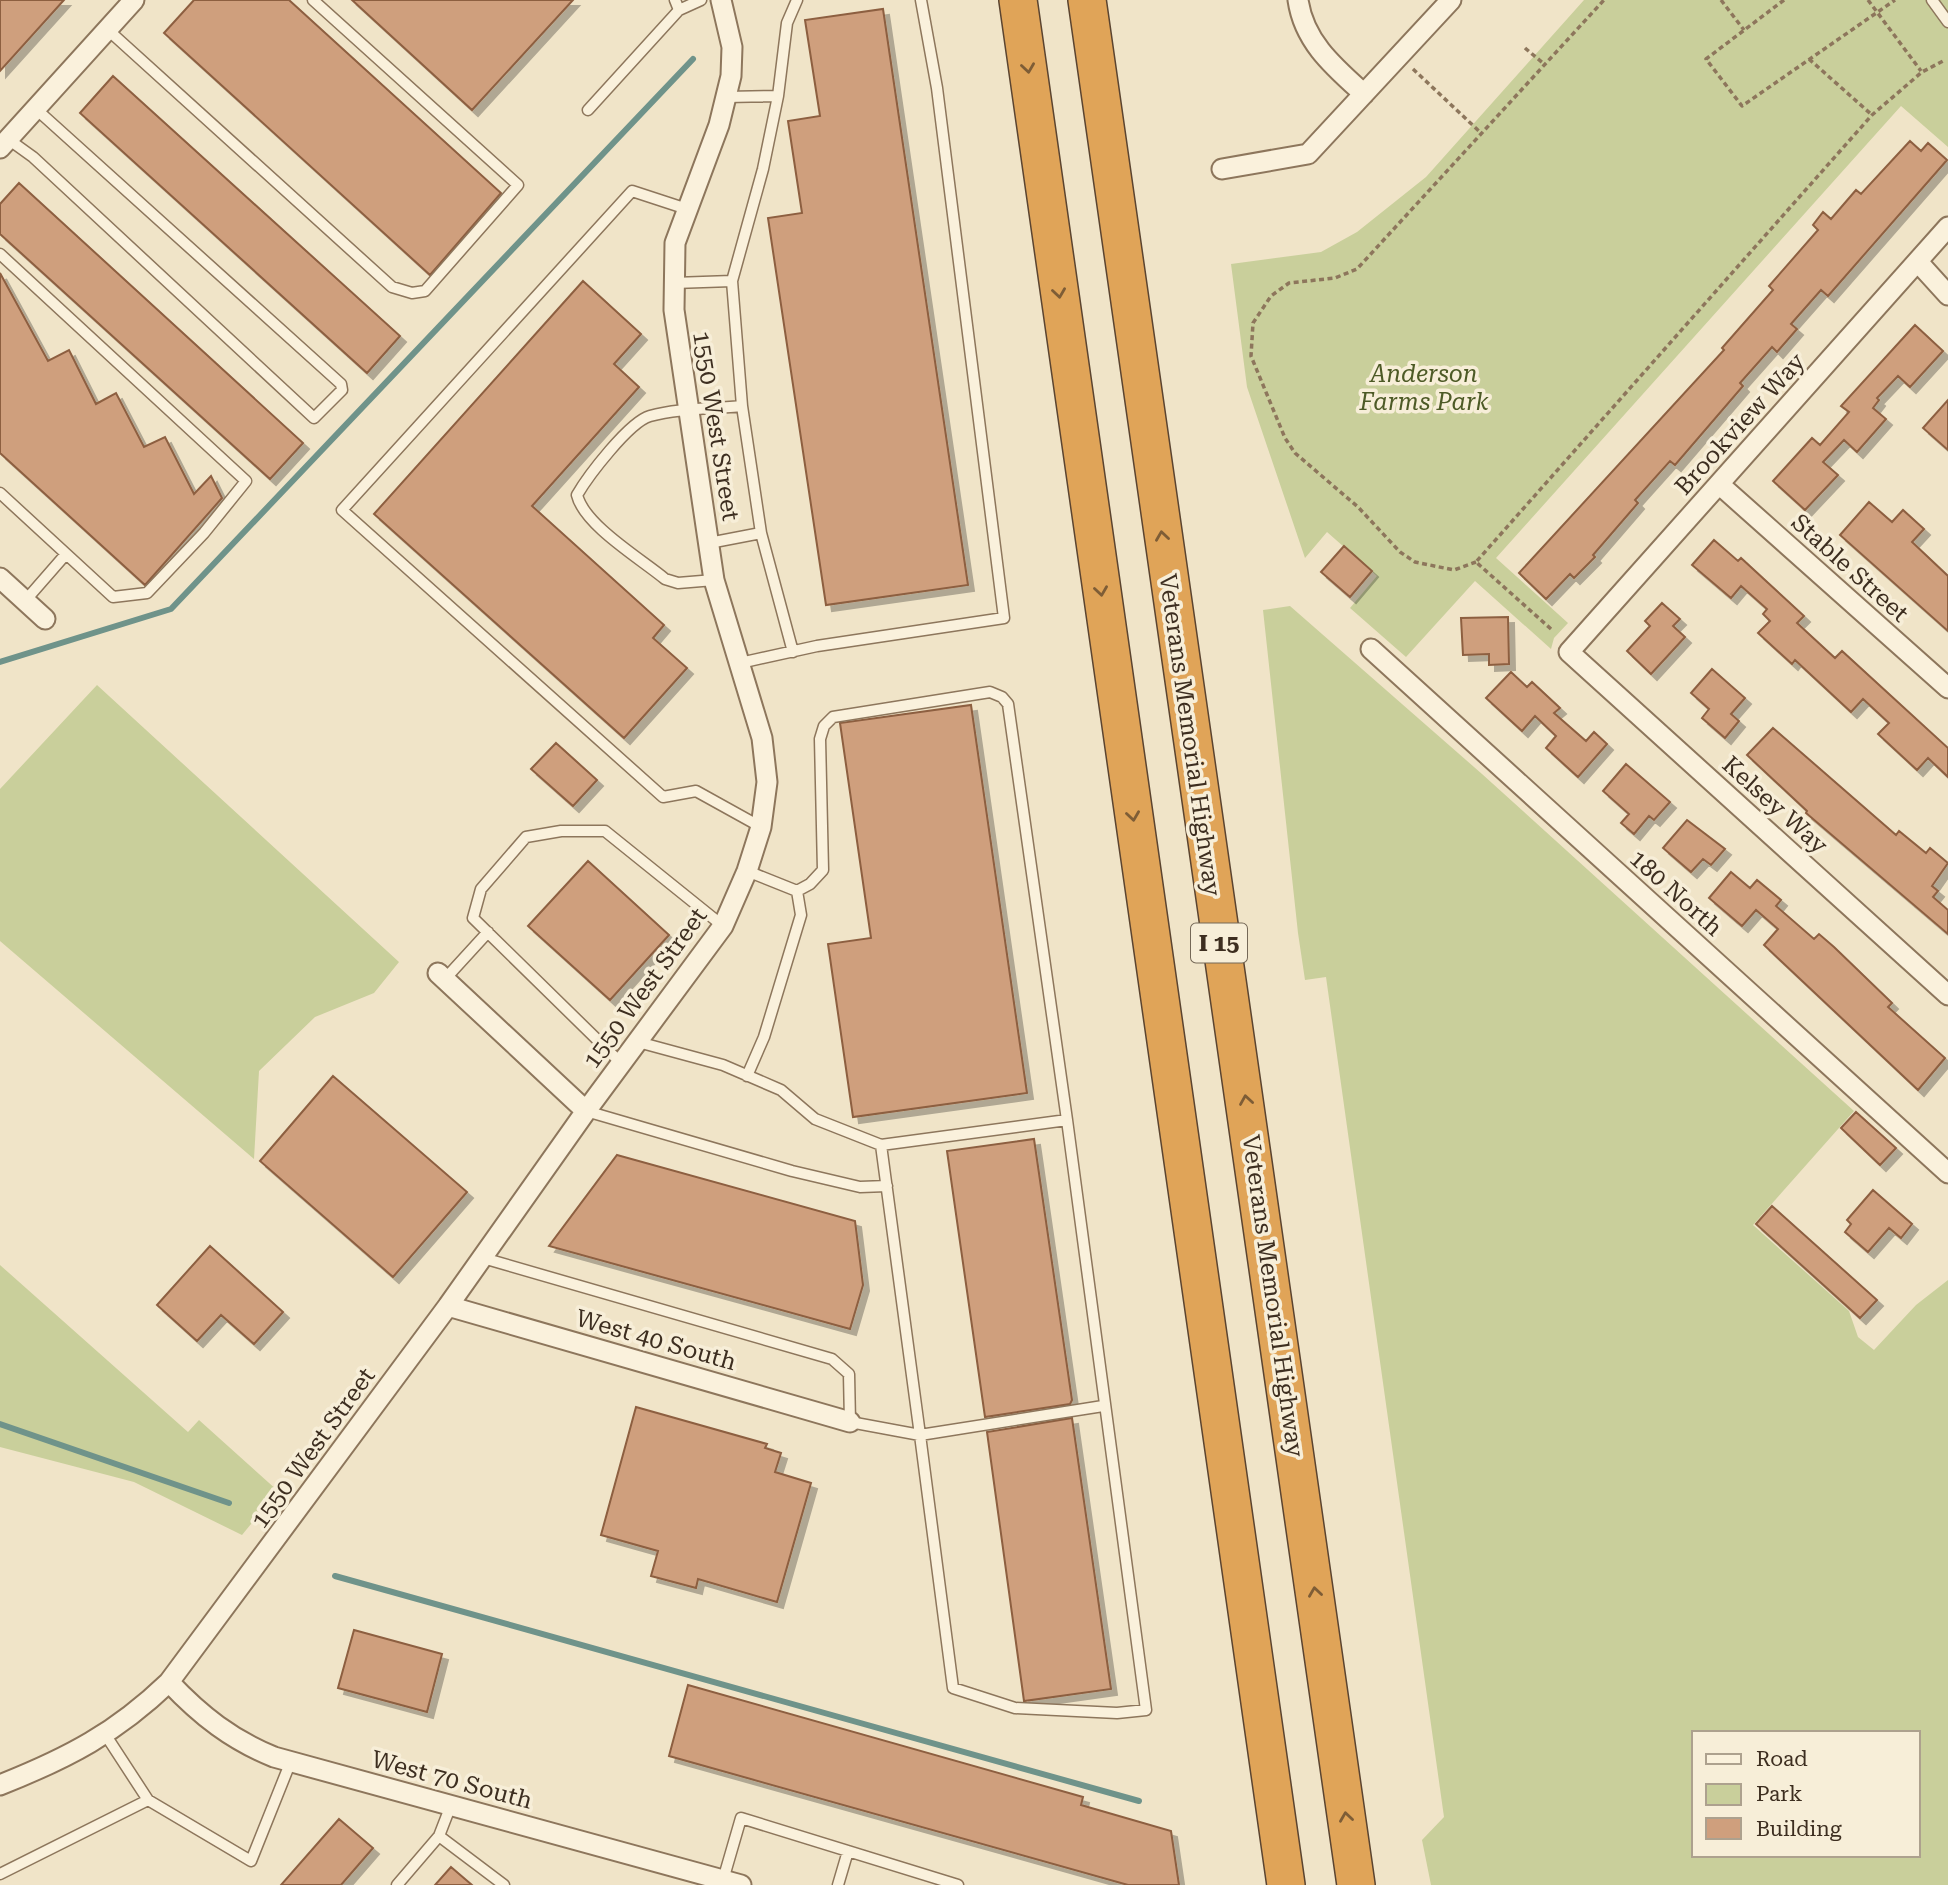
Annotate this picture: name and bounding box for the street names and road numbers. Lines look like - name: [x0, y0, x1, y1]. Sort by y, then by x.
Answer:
- street label: 1550 West Street: [687, 329, 745, 523]
- street label: Brookview Way: [1669, 347, 1811, 500]
- street label: Stable Street: [1786, 508, 1914, 628]
- street label: Veterans Memorial Highway: [1154, 572, 1227, 899]
- street label: Kelsey Way: [1717, 751, 1834, 860]
- street label: 180 North: [1624, 844, 1728, 942]
- street label: 1550 West Street: [577, 902, 713, 1074]
- road number: I 15: [1191, 924, 1247, 962]
- street label: Veterans Memorial Highway: [1237, 1133, 1310, 1460]
- street label: West 40 South: [573, 1304, 739, 1376]
- street label: 1550 West Street: [245, 1362, 381, 1534]
- street label: West 70 South: [368, 1745, 536, 1815]

